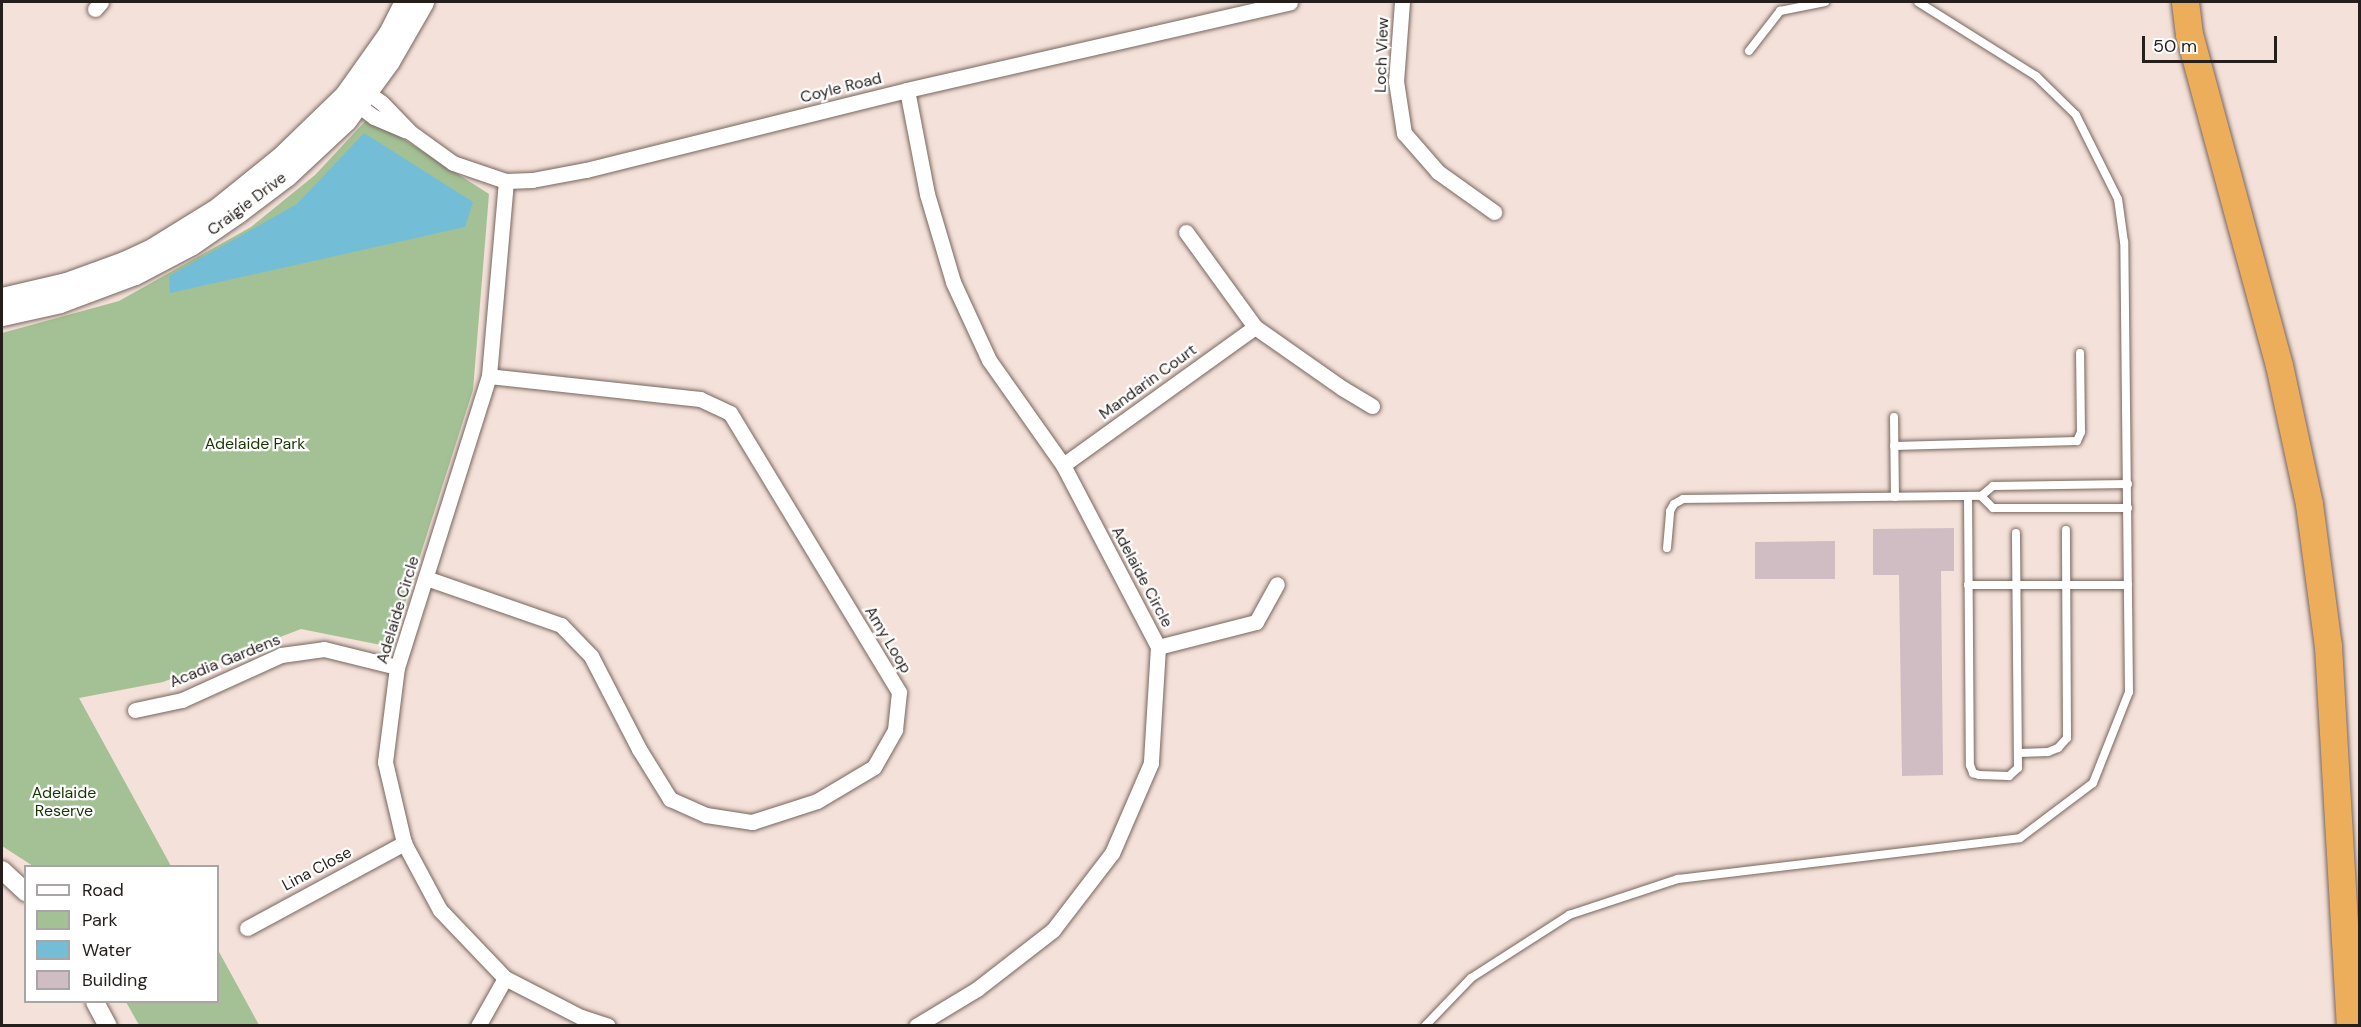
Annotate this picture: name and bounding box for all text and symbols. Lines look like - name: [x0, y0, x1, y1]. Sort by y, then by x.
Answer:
- street label: Loch View: [1371, 17, 1393, 93]
- scale bar: [2145, 24, 2280, 62]
- text: 50 m: [2153, 34, 2197, 58]
- street label: Coyle Road: [798, 69, 884, 107]
- street label: Craigie Drive: [204, 168, 290, 240]
- street label: Mandarin Court: [1096, 340, 1200, 424]
- park label: Adelaide Park: [205, 434, 305, 454]
- street label: Adelaide Circle: [1107, 523, 1177, 631]
- street label: Adelaide Circle: [373, 554, 423, 666]
- street label: Amy Loop: [860, 603, 916, 677]
- street label: Acadia Gardens: [167, 630, 283, 692]
- park label: Adelaide Reserve: [32, 783, 96, 821]
- street label: Lina Close: [279, 843, 355, 895]
- legend: [24, 865, 219, 1003]
- text: Road: [82, 878, 124, 902]
- text: Park: [82, 908, 118, 932]
- text: Water: [82, 938, 132, 962]
- text: Building: [82, 968, 147, 992]

